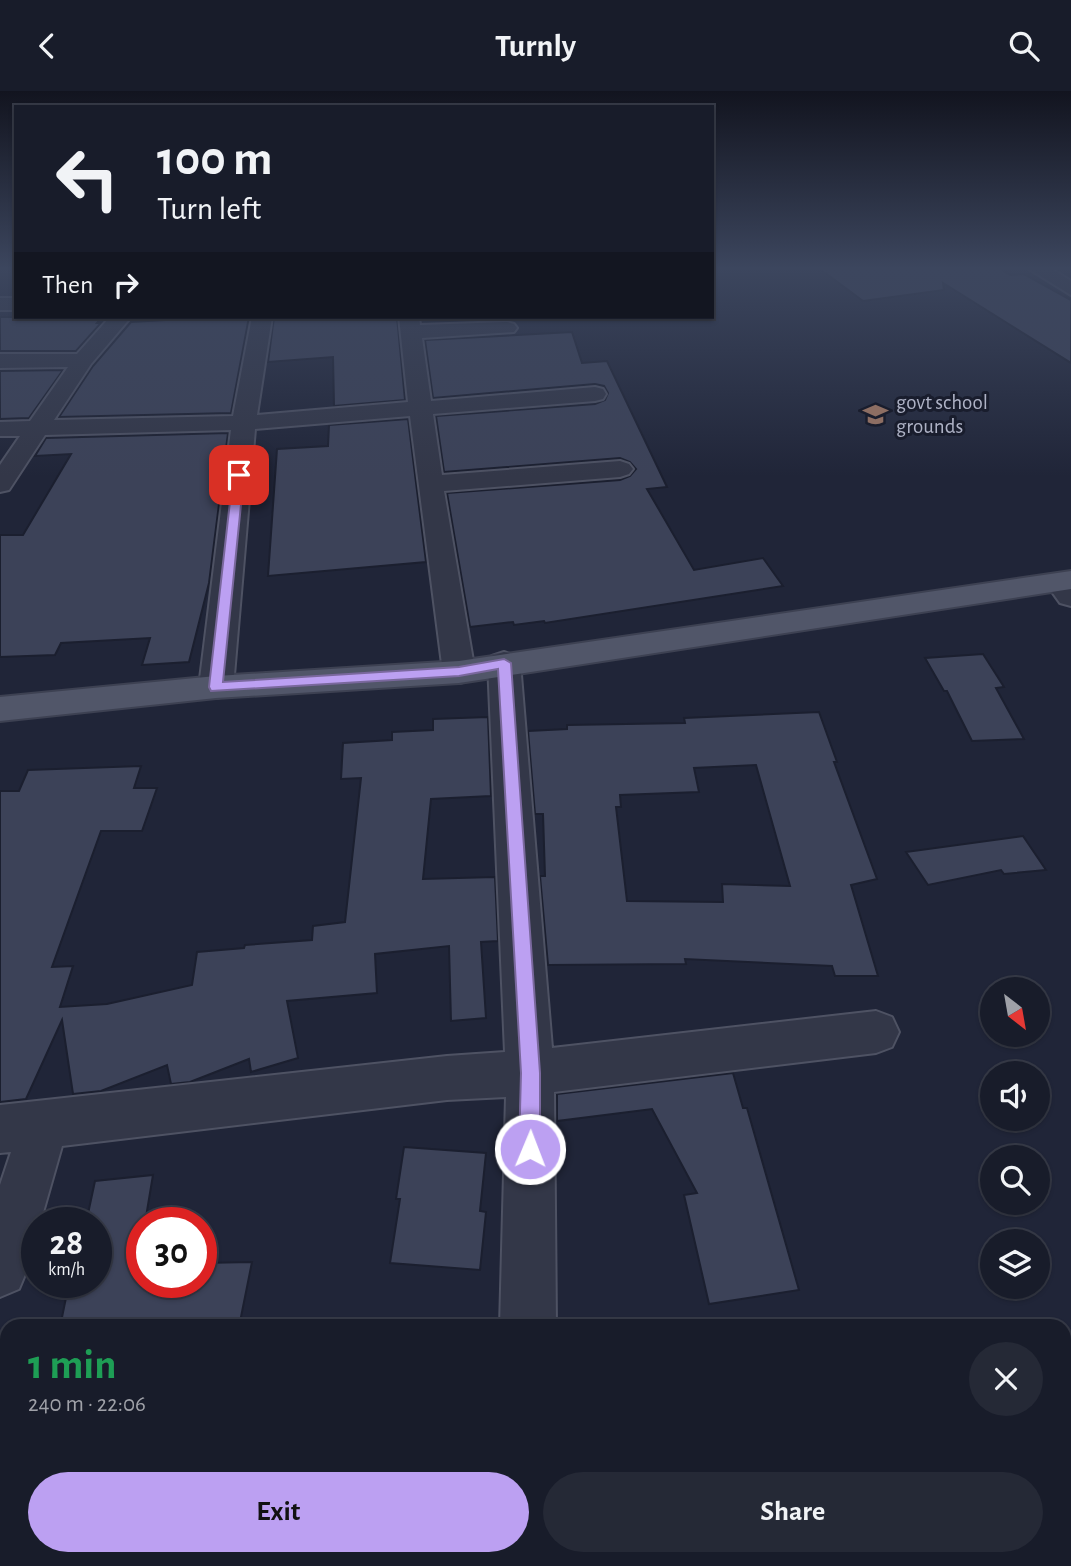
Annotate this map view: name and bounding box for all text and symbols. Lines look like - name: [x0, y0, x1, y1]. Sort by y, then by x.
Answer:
- icon: back: [28, 27, 66, 65]
- icon: search: [1005, 27, 1043, 65]
- text: Turnly: [495, 30, 576, 62]
- icon: left: [42, 133, 133, 224]
- text: 100 m: [157, 135, 273, 184]
- text: Turn left: [157, 193, 261, 225]
- icon: right: [107, 266, 145, 304]
- text: Then: [42, 272, 93, 298]
- place label: govt school grounds: [896, 392, 988, 437]
- school or university icon: govt school grounds: [862, 400, 890, 428]
- pin: [209, 445, 269, 505]
- icon: arrive: [220, 456, 258, 494]
- north arrow: [980, 977, 1050, 1047]
- map controls: [980, 977, 1050, 1299]
- button: sound: [980, 1061, 1050, 1131]
- position arrow: [493, 1112, 567, 1186]
- button: search: [980, 1145, 1050, 1215]
- speed limit sign: 30: [126, 1207, 217, 1298]
- text: 28: [50, 1226, 83, 1261]
- button: layers: [980, 1229, 1050, 1299]
- text: km/h: [48, 1261, 85, 1279]
- button: close: [969, 1342, 1043, 1416]
- text: 1 min: [28, 1344, 117, 1386]
- text: 240 m · 22:06: [28, 1393, 146, 1416]
- button: Exit: [28, 1472, 529, 1552]
- button: Share: [543, 1472, 1043, 1552]

